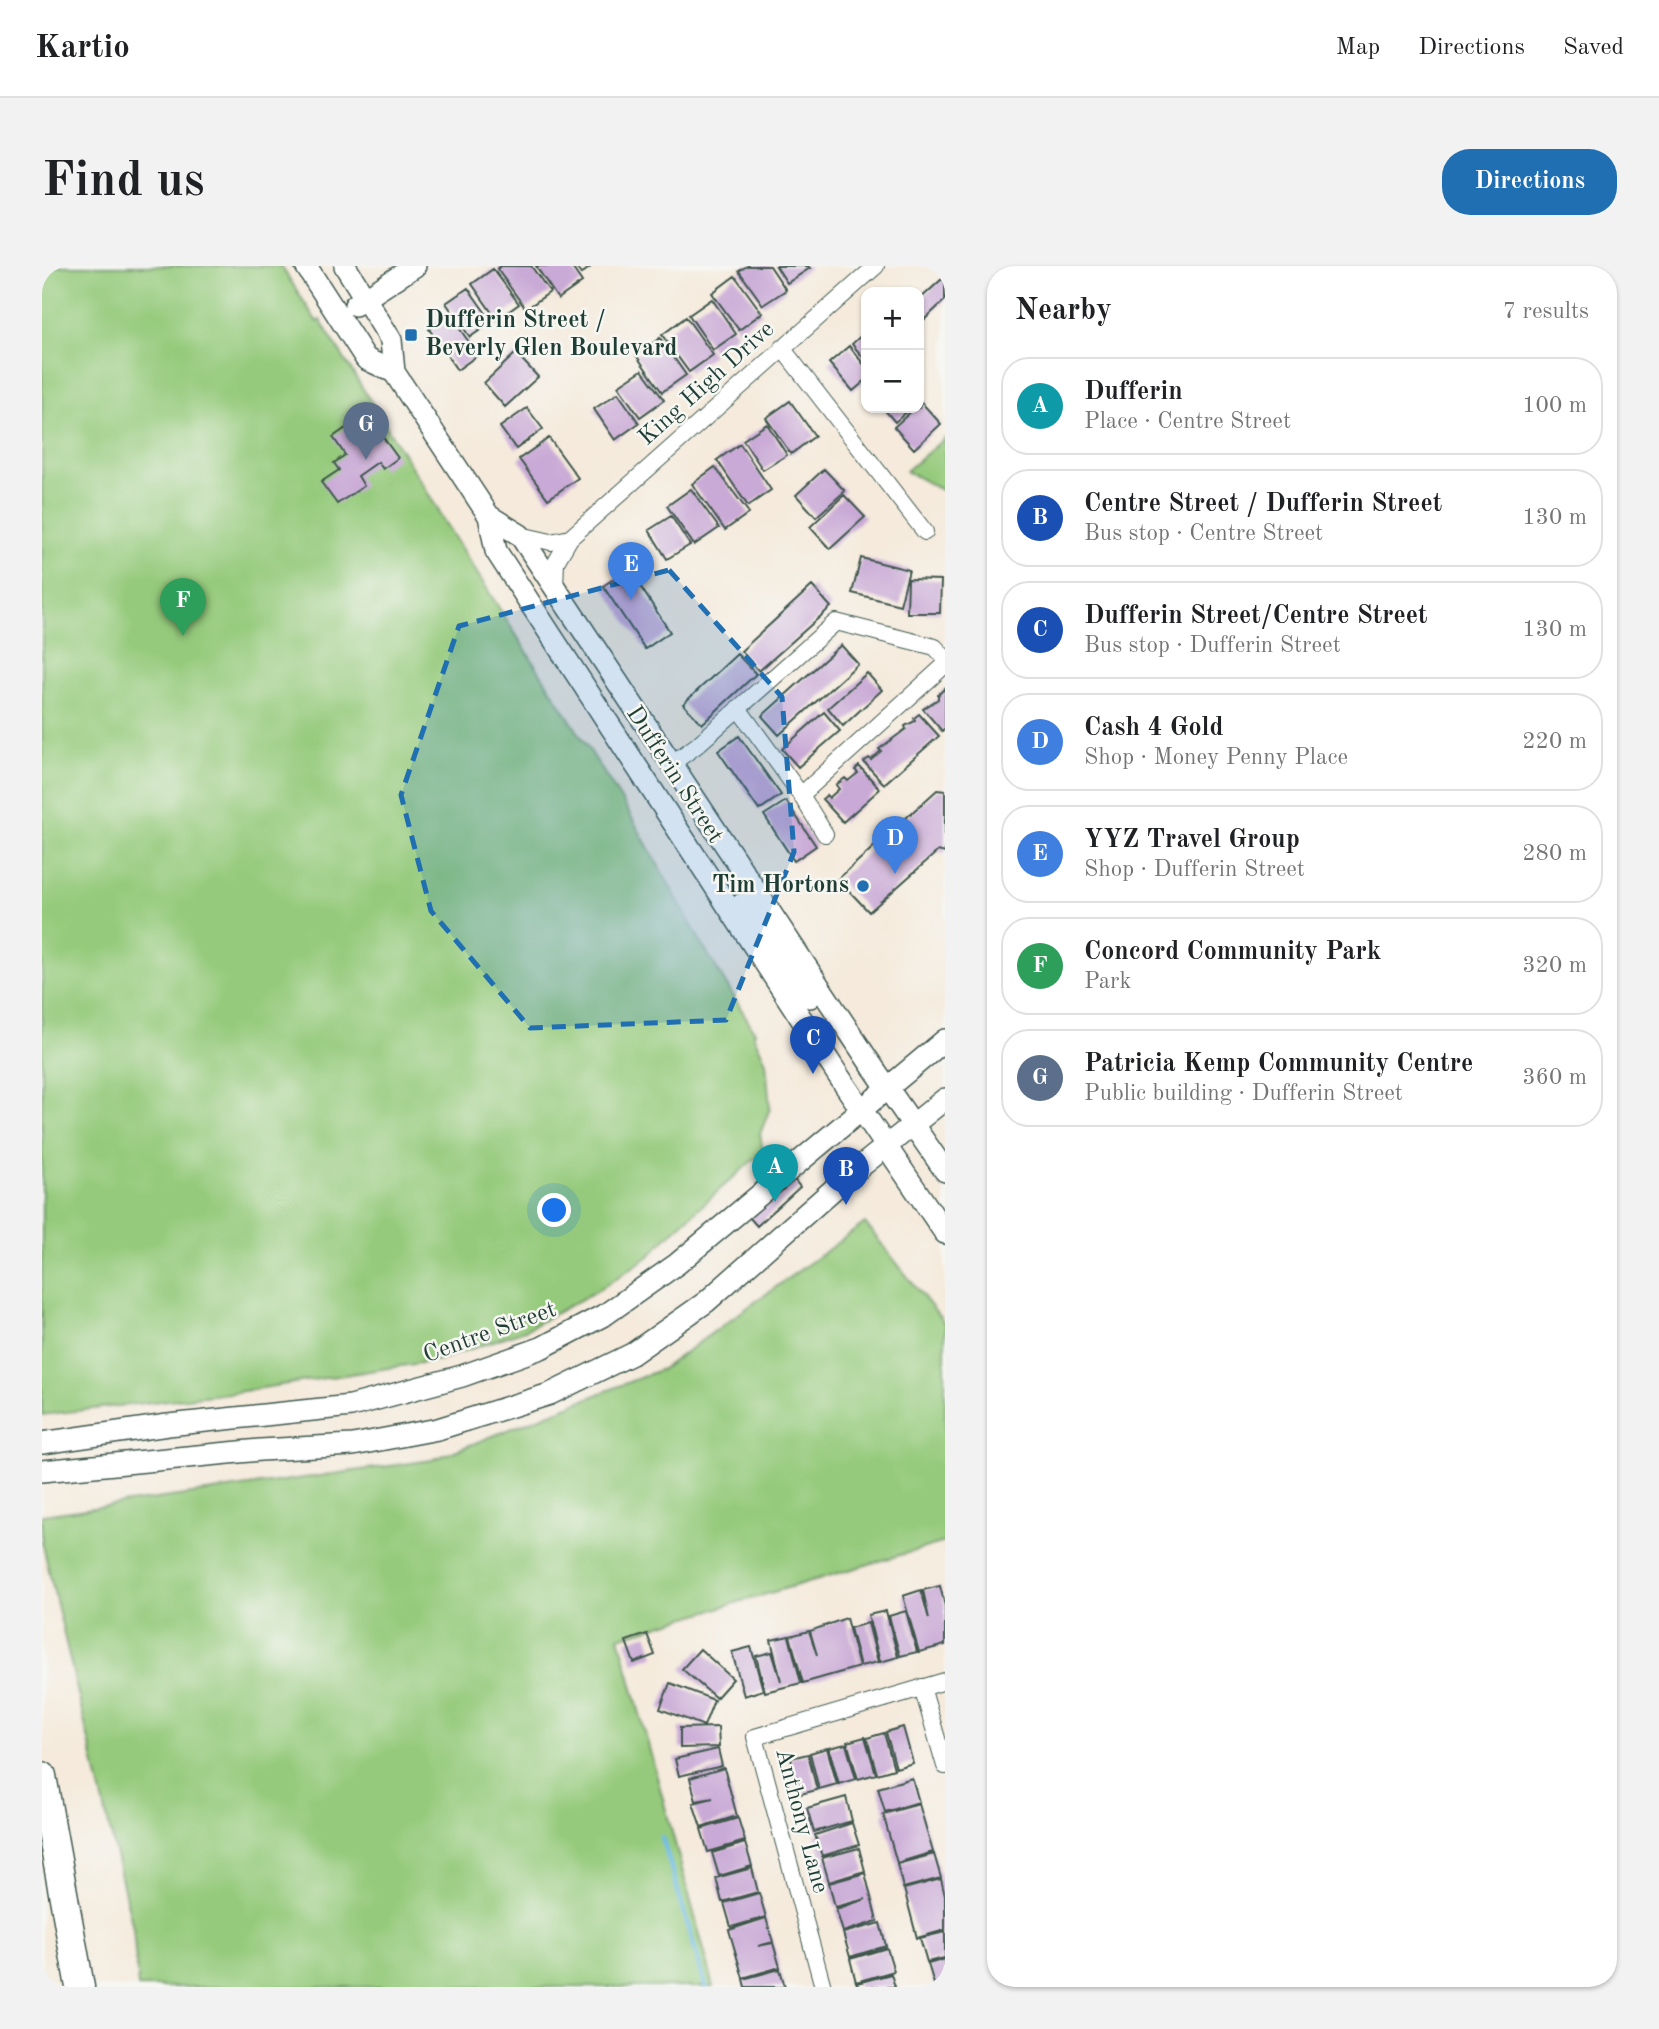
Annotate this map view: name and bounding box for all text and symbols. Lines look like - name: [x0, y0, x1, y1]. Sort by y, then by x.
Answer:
- text: Kartio: [35, 32, 130, 65]
- text: Map: [1336, 36, 1380, 60]
- text: Directions: [1418, 36, 1525, 60]
- text: Saved: [1563, 36, 1624, 60]
- button: Directions: [1442, 149, 1617, 215]
- text: Find us: [42, 158, 205, 207]
- map controls: [861, 287, 924, 413]
- button: +: [861, 287, 924, 350]
- text: Nearby: [1015, 296, 1112, 326]
- text: 7 results: [1503, 300, 1589, 323]
- place label: Dufferin Street / Beverly Glen Boulevard: [425, 309, 678, 361]
- street label: King High Drive: [635, 317, 779, 451]
- marker: Dufferin Street / Beverly Glen Boulevard: [403, 327, 419, 343]
- button: −: [861, 350, 924, 413]
- text: Dufferin: [1084, 379, 1183, 405]
- text: A: [1031, 394, 1049, 417]
- text: 100 m: [1522, 394, 1587, 417]
- pin: G: [343, 402, 389, 460]
- text: Place · Centre Street: [1084, 410, 1291, 433]
- text: Centre Street / Dufferin Street: [1084, 491, 1442, 517]
- text: B: [1032, 506, 1048, 529]
- text: 130 m: [1522, 506, 1587, 529]
- text: Bus stop · Centre Street: [1084, 522, 1323, 545]
- pin: E: [608, 542, 654, 600]
- pin: F: [160, 578, 206, 636]
- text: Dufferin Street/Centre Street: [1084, 603, 1428, 629]
- text: C: [1032, 618, 1048, 641]
- text: 130 m: [1522, 618, 1587, 641]
- text: Bus stop · Dufferin Street: [1084, 634, 1341, 657]
- street label: Dufferin Street: [621, 702, 727, 848]
- text: Cash 4 Gold: [1084, 715, 1224, 741]
- text: D: [1031, 730, 1049, 753]
- text: 220 m: [1522, 730, 1587, 753]
- text: Shop · Money Penny Place: [1084, 746, 1348, 769]
- pin: D: [872, 816, 918, 874]
- text: YYZ Travel Group: [1084, 827, 1300, 853]
- text: E: [1032, 842, 1048, 865]
- text: 280 m: [1522, 842, 1587, 865]
- text: Shop · Dufferin Street: [1084, 858, 1305, 881]
- place label: Tim Hortons: [712, 874, 849, 898]
- marker: Tim Hortons: [855, 878, 871, 894]
- text: Concord Community Park: [1084, 939, 1381, 965]
- text: F: [1032, 954, 1048, 977]
- text: 320 m: [1522, 954, 1587, 977]
- text: Park: [1084, 970, 1131, 993]
- pin: C: [790, 1016, 836, 1074]
- text: Patricia Kemp Community Centre: [1084, 1051, 1473, 1077]
- text: G: [1032, 1066, 1048, 1089]
- text: 360 m: [1522, 1066, 1587, 1089]
- text: Public building · Dufferin Street: [1084, 1082, 1403, 1105]
- pin: A: [752, 1144, 798, 1202]
- pin: B: [823, 1147, 869, 1205]
- your location: [537, 1193, 571, 1227]
- street label: Centre Street: [420, 1298, 560, 1368]
- street label: Anthony Lane: [770, 1746, 832, 1896]

